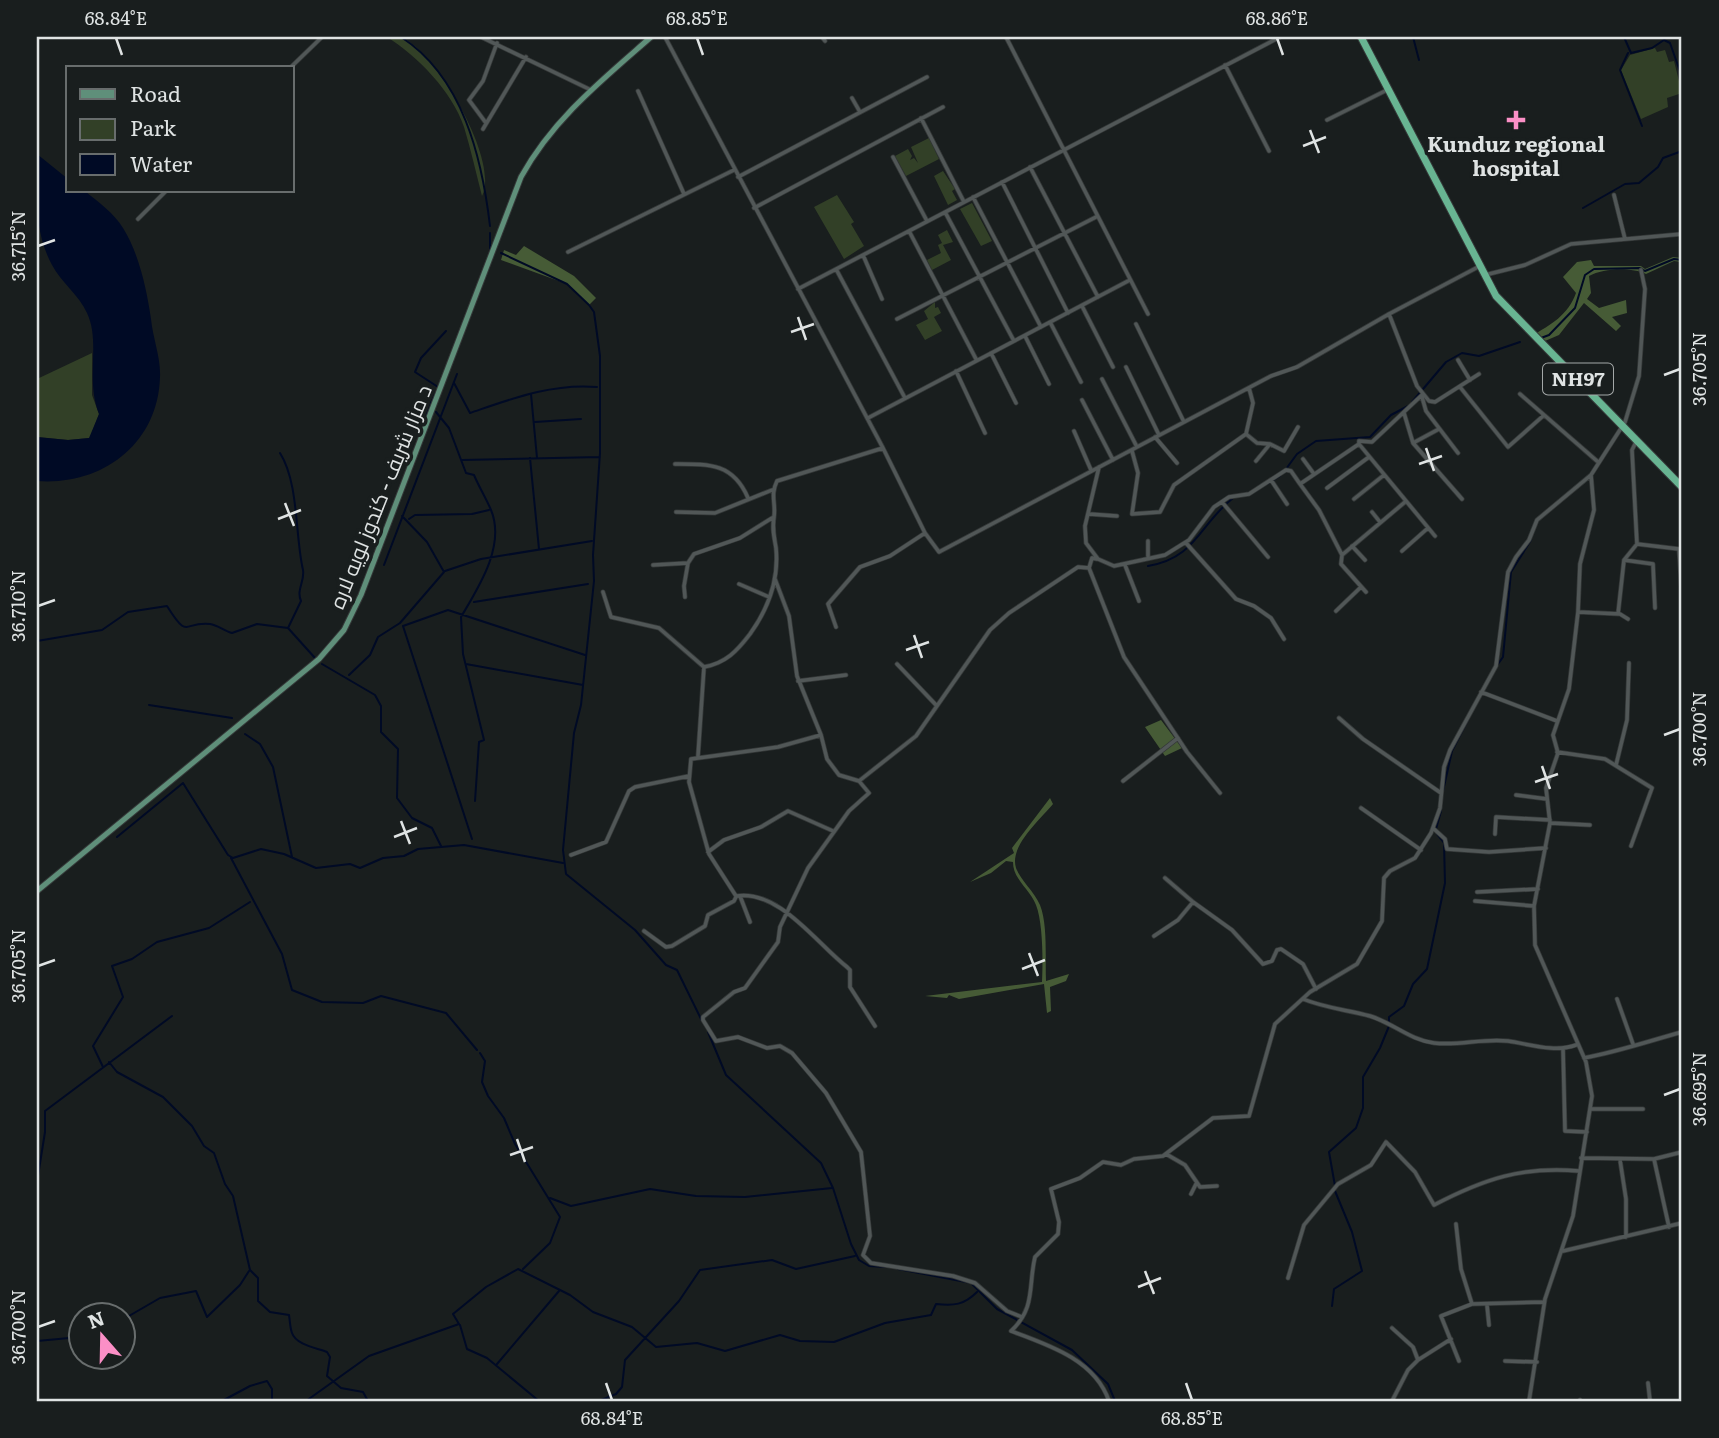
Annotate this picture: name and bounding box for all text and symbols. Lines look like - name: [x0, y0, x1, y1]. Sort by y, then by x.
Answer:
- text: 68.84°E: [85, 4, 147, 31]
- text: 68.85°E: [666, 4, 728, 31]
- text: 68.86°E: [1246, 4, 1308, 31]
- legend: [66, 66, 294, 192]
- text: Road: [130, 77, 181, 108]
- marker: Kunduz regional hospital: [1506, 110, 1526, 130]
- text: Park: [130, 111, 176, 142]
- place label: Kunduz regional hospital: [1427, 127, 1605, 182]
- text: Water: [130, 147, 192, 178]
- text: 36.715°N: [4, 211, 31, 281]
- text: 36.705°N: [1685, 332, 1712, 406]
- road number: NH97: [1543, 364, 1613, 394]
- street label: د مزار شریف - کندوز لویه لاره: [319, 379, 438, 613]
- text: 36.710°N: [4, 570, 31, 642]
- text: 36.700°N: [1685, 691, 1712, 767]
- text: 36.705°N: [4, 929, 31, 1003]
- text: 36.695°N: [1685, 1052, 1712, 1126]
- text: 36.700°N: [4, 1289, 31, 1365]
- north arrow: [66, 1302, 136, 1372]
- text: N: [84, 1303, 108, 1335]
- text: 68.84°E: [581, 1404, 643, 1431]
- text: 68.85°E: [1161, 1404, 1223, 1431]

